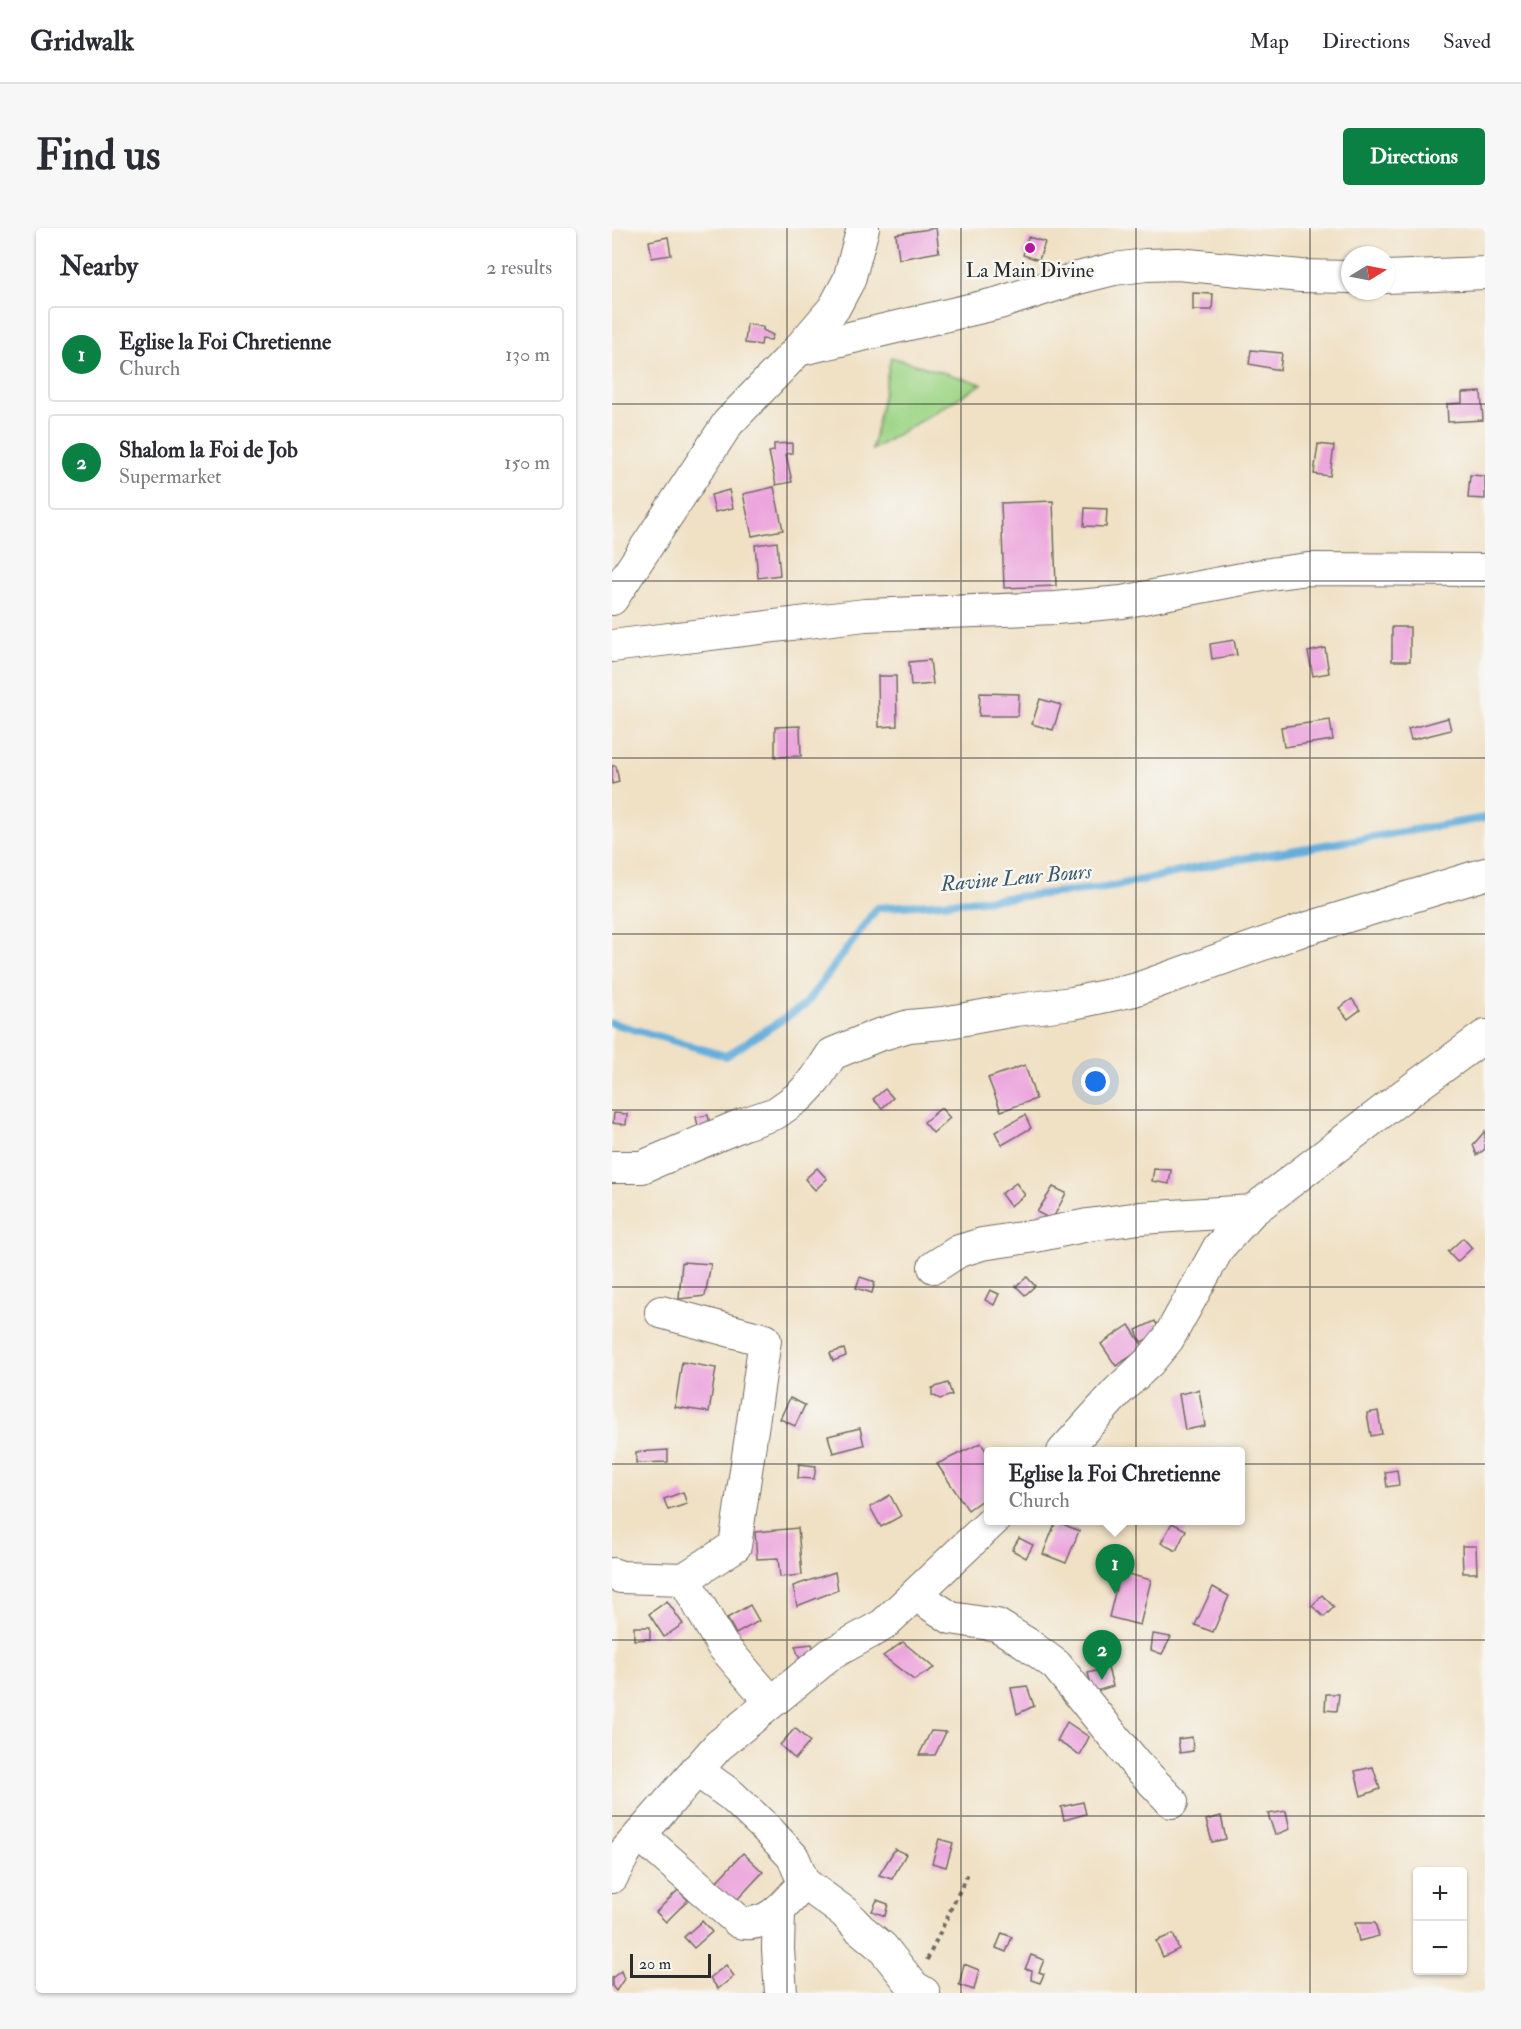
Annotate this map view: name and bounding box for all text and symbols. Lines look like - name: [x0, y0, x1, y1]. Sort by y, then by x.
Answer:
- text: Gridwalk: [30, 24, 134, 59]
- text: Map: [1249, 28, 1289, 55]
- text: Directions: [1322, 28, 1410, 55]
- text: Saved: [1443, 28, 1491, 55]
- button: Directions: [1343, 128, 1485, 185]
- text: Find us: [36, 130, 160, 182]
- marker: La Main Divine: [1023, 241, 1037, 255]
- north arrow: [1341, 246, 1395, 300]
- text: Nearby: [60, 251, 138, 283]
- text: 2 results: [486, 255, 552, 280]
- place label: La Main Divine: [966, 258, 1094, 283]
- text: Eglise la Foi Chretienne: [119, 328, 331, 356]
- text: 1: [78, 342, 85, 367]
- text: 130 m: [505, 342, 550, 367]
- text: Church: [119, 356, 180, 381]
- text: Shalom la Foi de Job: [119, 436, 298, 464]
- text: 2: [76, 450, 87, 475]
- text: 150 m: [504, 450, 550, 475]
- text: Supermarket: [119, 464, 222, 489]
- water label: Ravine Leur Bours: [938, 858, 1094, 898]
- your location: [1081, 1067, 1110, 1096]
- popup: [984, 1447, 1245, 1525]
- text: Eglise la Foi Chretienne: [1008, 1460, 1221, 1488]
- text: Church: [1008, 1488, 1070, 1513]
- pin: 1: [1096, 1544, 1134, 1594]
- pin: 2: [1082, 1630, 1122, 1680]
- map controls: [1413, 1867, 1467, 1975]
- button: +: [1413, 1867, 1467, 1921]
- button: −: [1413, 1921, 1467, 1975]
- scale bar: [630, 1951, 711, 1978]
- text: 20 m: [639, 1954, 671, 1974]

